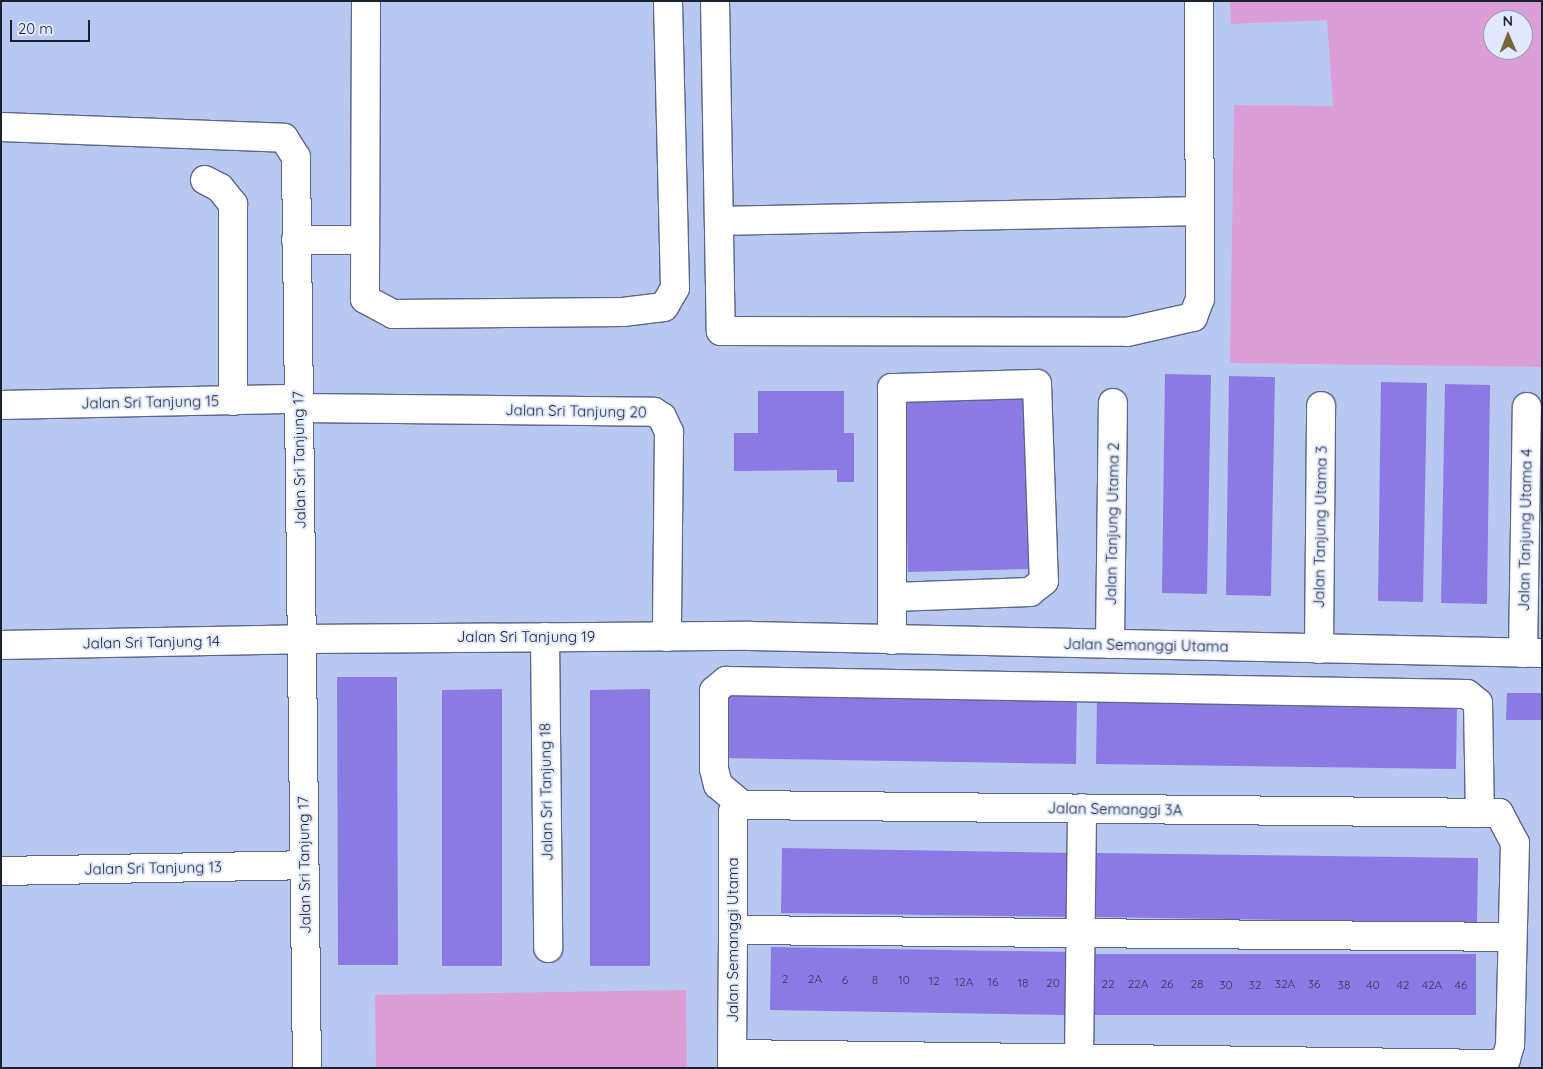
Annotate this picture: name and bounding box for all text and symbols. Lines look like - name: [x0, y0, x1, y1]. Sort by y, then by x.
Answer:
- scale bar: [12, 10, 92, 42]
- north arrow: [1483, 10, 1533, 60]
- text: N: [1502, 12, 1513, 30]
- text: 20 m: [18, 19, 53, 38]
- street label: Jalan Sri Tanjung 17: [289, 391, 309, 529]
- street label: Jalan Sri Tanjung 15: [81, 392, 219, 412]
- street label: Jalan Sri Tanjung 20: [505, 401, 647, 421]
- street label: Jalan Tanjung Utama 2: [1102, 442, 1122, 606]
- street label: Jalan Tanjung Utama 3: [1310, 446, 1330, 608]
- street label: Jalan Tanjung Utama 4: [1515, 449, 1535, 611]
- street label: Jalan Sri Tanjung 19: [457, 628, 595, 646]
- street label: Jalan Sri Tanjung 14: [82, 632, 220, 652]
- street label: Jalan Semanggi Utama: [1063, 635, 1229, 655]
- street label: Jalan Sri Tanjung 18: [536, 723, 556, 861]
- street label: Jalan Sri Tanjung 17: [294, 796, 314, 934]
- street label: Jalan Semanggi 3A: [1047, 799, 1183, 819]
- street label: Jalan Sri Tanjung 13: [84, 858, 222, 878]
- street label: Jalan Semanggi Utama: [724, 858, 742, 1022]
- house number: 2: [782, 972, 788, 986]
- house number: 2A: [808, 972, 822, 986]
- house number: 6: [842, 973, 848, 987]
- house number: 8: [872, 973, 878, 987]
- house number: 10: [898, 973, 910, 987]
- house number: 12: [928, 974, 940, 988]
- house number: 12A: [955, 975, 973, 989]
- house number: 16: [988, 975, 998, 989]
- house number: 18: [1018, 976, 1028, 990]
- house number: 20: [1046, 976, 1060, 990]
- house number: 22: [1101, 977, 1115, 991]
- house number: 22A: [1127, 977, 1149, 991]
- house number: 26: [1160, 977, 1174, 991]
- house number: 28: [1190, 977, 1204, 991]
- house number: 32A: [1275, 977, 1295, 991]
- house number: 36: [1308, 977, 1320, 991]
- house number: 30: [1219, 978, 1233, 992]
- house number: 32: [1249, 978, 1261, 992]
- house number: 38: [1338, 978, 1350, 992]
- house number: 40: [1366, 978, 1380, 992]
- house number: 42: [1397, 978, 1409, 992]
- house number: 42A: [1422, 978, 1442, 992]
- house number: 46: [1455, 978, 1467, 992]

